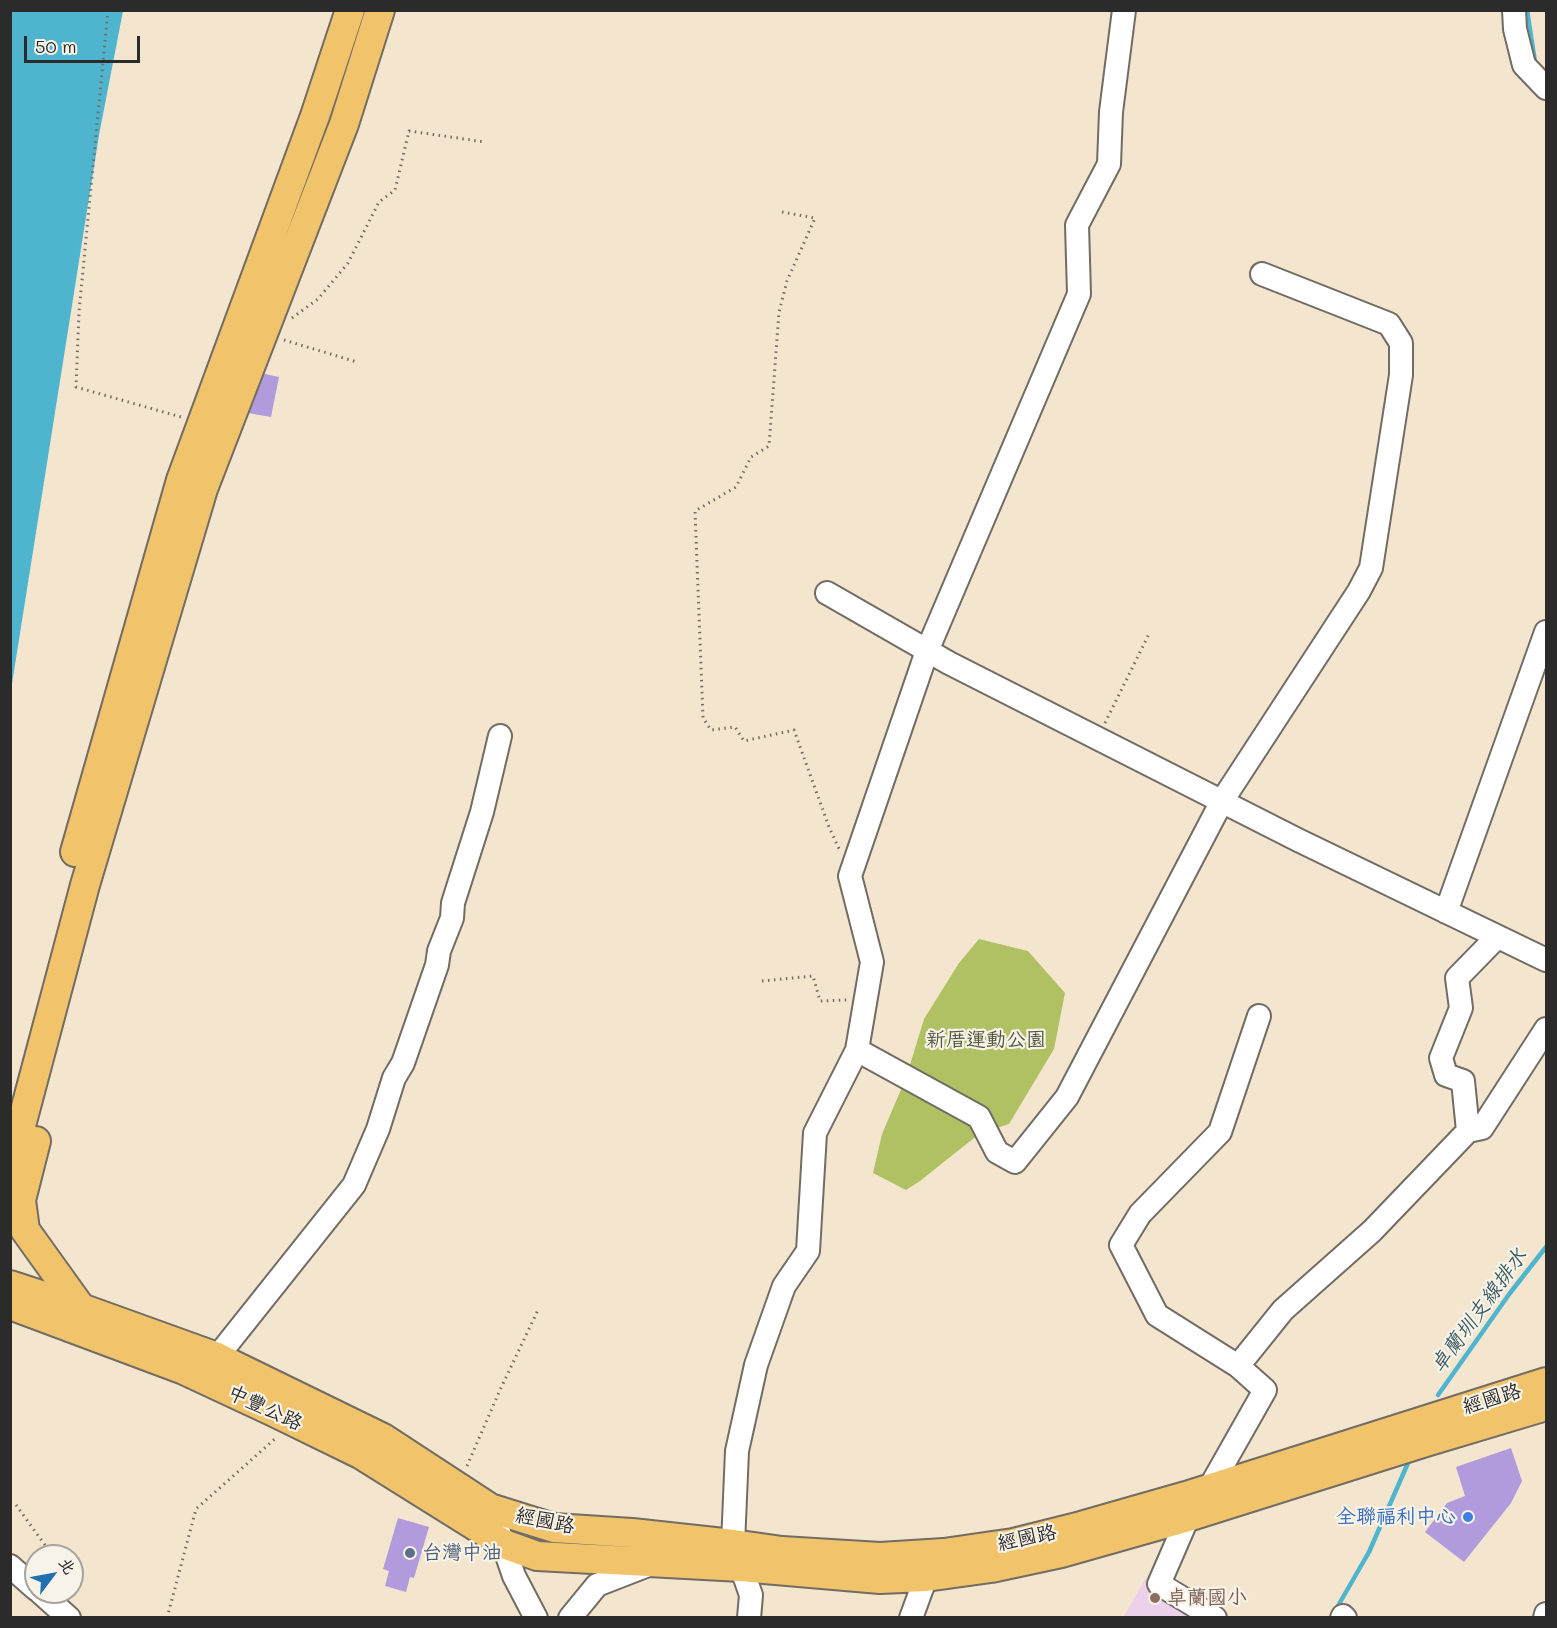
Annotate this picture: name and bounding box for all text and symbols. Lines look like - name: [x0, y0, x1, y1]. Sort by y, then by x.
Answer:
- scale bar: [27, 24, 142, 62]
- text: 50 m: [35, 34, 77, 58]
- park label: 新厝運動公園: [926, 1028, 1046, 1052]
- water label: 卓蘭圳支線排水: [1426, 1244, 1532, 1378]
- street label: 經國路: [1460, 1379, 1524, 1419]
- street label: 中豐公路: [224, 1380, 306, 1436]
- street label: 經國路: [513, 1503, 577, 1539]
- place label: 全聯福利中心: [1336, 1505, 1456, 1529]
- marker: 全聯福利中心: [1461, 1510, 1475, 1524]
- street label: 經國路: [995, 1520, 1059, 1556]
- place label: 台灣中油: [422, 1541, 502, 1565]
- north arrow: [24, 1544, 84, 1604]
- marker: 台灣中油: [403, 1546, 417, 1560]
- text: 北: [55, 1553, 81, 1578]
- place label: 卓蘭國小: [1167, 1586, 1247, 1610]
- marker: 卓蘭國小: [1148, 1591, 1162, 1605]

